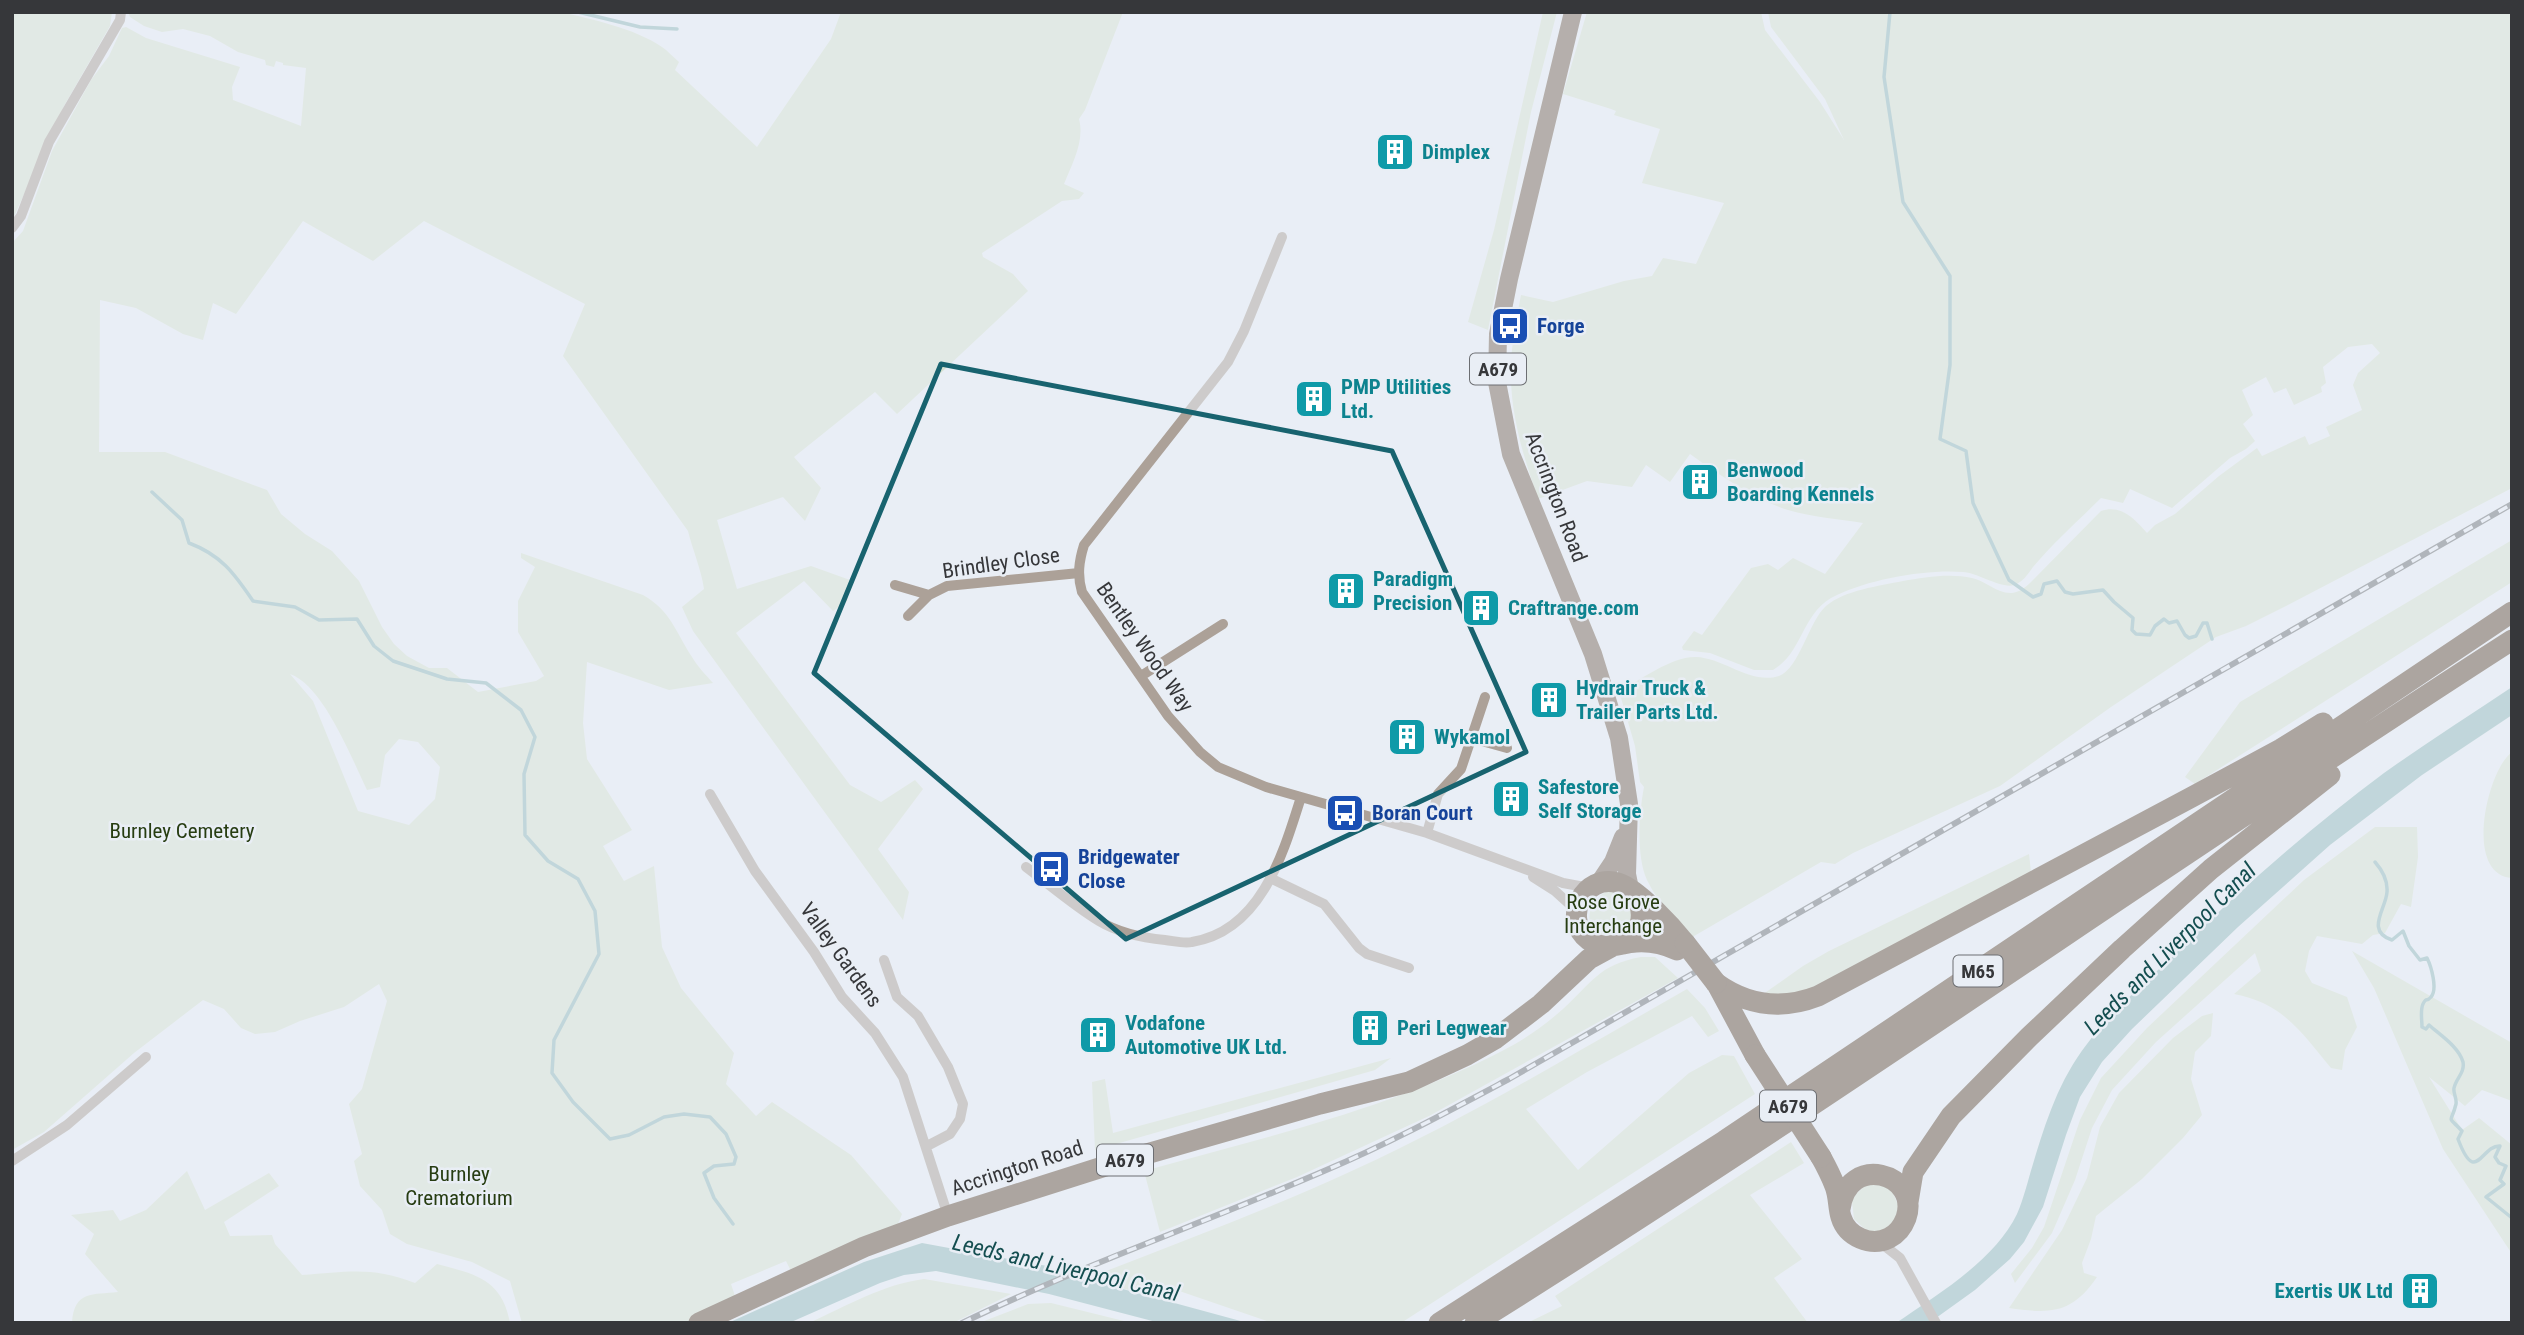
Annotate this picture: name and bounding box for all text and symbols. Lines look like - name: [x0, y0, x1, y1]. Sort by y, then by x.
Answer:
- building icon: Dimplex: [1374, 131, 1416, 173]
- place label: Dimplex: [1422, 140, 1490, 164]
- bus stop icon: Forge: [1489, 305, 1531, 347]
- place label: Forge: [1537, 314, 1585, 338]
- road number: A679: [1470, 354, 1526, 384]
- place label: PMP Utilities Ltd.: [1341, 375, 1451, 423]
- building icon: PMP Utilities Ltd.: [1293, 378, 1335, 420]
- street label: Accrington Road: [1520, 429, 1592, 565]
- place label: Benwood Boarding Kennels: [1727, 458, 1874, 506]
- building icon: Benwood Boarding Kennels: [1679, 461, 1721, 503]
- street label: Brindley Close: [941, 543, 1061, 583]
- place label: Paradigm Precision: [1373, 567, 1453, 615]
- building icon: Paradigm Precision: [1325, 570, 1367, 612]
- street label: Bentley Wood Way: [1092, 578, 1199, 716]
- building icon: Craftrange.com: [1460, 587, 1502, 629]
- place label: Craftrange.com: [1508, 596, 1639, 620]
- place label: Hydrair Truck & Trailer Parts Ltd.: [1576, 676, 1719, 724]
- building icon: Hydrair Truck & Trailer Parts Ltd.: [1528, 679, 1570, 721]
- building icon: Wykamol: [1386, 716, 1428, 758]
- place label: Wykamol: [1434, 725, 1510, 749]
- place label: Safestore Self Storage: [1538, 775, 1641, 823]
- building icon: Safestore Self Storage: [1490, 778, 1532, 820]
- bus stop icon: Boran Court: [1324, 792, 1366, 834]
- place label: Boran Court: [1372, 801, 1473, 825]
- park label: Burnley Cemetery: [109, 819, 255, 843]
- place label: Bridgewater Close: [1078, 845, 1180, 893]
- bus stop icon: Bridgewater Close: [1030, 848, 1072, 890]
- water label: Leeds and Liverpool Canal: [2078, 857, 2262, 1041]
- park label: Rose Grove Interchange: [1564, 890, 1662, 938]
- street label: Valley Gardens: [795, 898, 887, 1012]
- road number: M65: [1954, 956, 2002, 987]
- building icon: Peri Legwear: [1349, 1007, 1391, 1049]
- place label: Vodafone Automotive UK Ltd.: [1125, 1011, 1288, 1059]
- building icon: Vodafone Automotive UK Ltd.: [1077, 1014, 1119, 1056]
- place label: Peri Legwear: [1397, 1016, 1507, 1040]
- road number: A679: [1760, 1090, 1816, 1122]
- street label: Accrington Road: [948, 1135, 1086, 1201]
- road number: A679: [1097, 1144, 1153, 1176]
- park label: Burnley Crematorium: [405, 1162, 513, 1210]
- water label: Leeds and Liverpool Canal: [950, 1229, 1183, 1307]
- building icon: Exertis UK Ltd: [2399, 1270, 2441, 1312]
- place label: Exertis UK Ltd: [2274, 1279, 2393, 1303]

